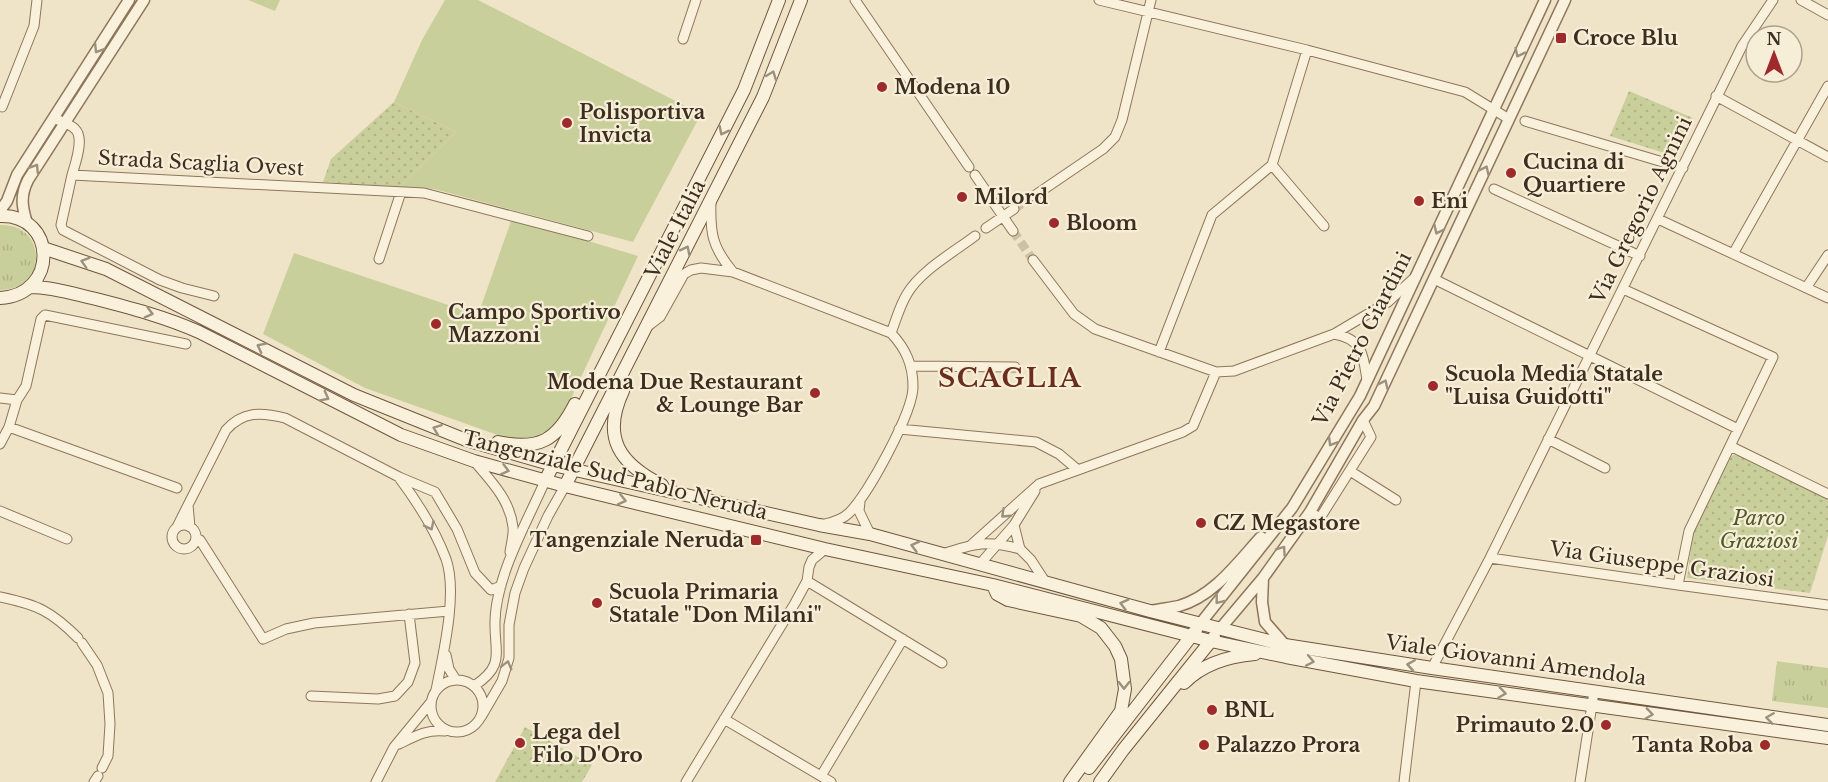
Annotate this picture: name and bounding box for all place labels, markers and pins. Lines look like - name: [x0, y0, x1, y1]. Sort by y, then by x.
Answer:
- place label: Croce Blu: [1573, 26, 1678, 50]
- marker: Croce Blu: [1554, 31, 1568, 45]
- place label: Modena 10: [894, 75, 1010, 99]
- marker: Modena 10: [875, 80, 889, 94]
- place label: Polisportiva Invicta: [579, 100, 706, 147]
- marker: Polisportiva Invicta: [560, 116, 574, 130]
- place label: Cucina di Quartiere: [1523, 150, 1626, 197]
- marker: Cucina di Quartiere: [1504, 166, 1518, 180]
- place label: Milord: [974, 185, 1048, 209]
- place label: Eni: [1431, 189, 1468, 213]
- marker: Milord: [955, 190, 969, 204]
- marker: Eni: [1412, 194, 1426, 208]
- place label: Bloom: [1066, 211, 1137, 235]
- marker: Bloom: [1047, 216, 1061, 230]
- place label: Campo Sportivo Mazzoni: [448, 300, 621, 347]
- marker: Campo Sportivo Mazzoni: [429, 317, 443, 331]
- place label: Scuola Media Statale "Luisa Guidotti": [1445, 362, 1663, 409]
- place label: Modena Due Restaurant & Lounge Bar: [547, 370, 803, 417]
- marker: Scuola Media Statale "Luisa Guidotti": [1426, 379, 1440, 393]
- marker: Modena Due Restaurant & Lounge Bar: [808, 386, 822, 400]
- place label: CZ Megastore: [1213, 511, 1360, 535]
- marker: CZ Megastore: [1194, 516, 1208, 530]
- place label: Tangenziale Neruda: [530, 528, 745, 552]
- marker: Tangenziale Neruda: [749, 533, 763, 547]
- place label: Scuola Primaria Statale "Don Milani": [609, 580, 822, 627]
- marker: Scuola Primaria Statale "Don Milani": [590, 596, 604, 610]
- place label: BNL: [1224, 698, 1274, 722]
- marker: BNL: [1205, 703, 1219, 717]
- place label: Primauto 2.0: [1456, 713, 1594, 737]
- marker: Primauto 2.0: [1599, 718, 1613, 732]
- place label: Lega del Filo D'Oro: [532, 720, 643, 767]
- place label: Palazzo Prora: [1216, 733, 1361, 757]
- place label: Tanta Roba: [1632, 733, 1754, 757]
- marker: Lega del Filo D'Oro: [513, 736, 527, 750]
- marker: Palazzo Prora: [1197, 738, 1211, 752]
- marker: Tanta Roba: [1758, 738, 1772, 752]

